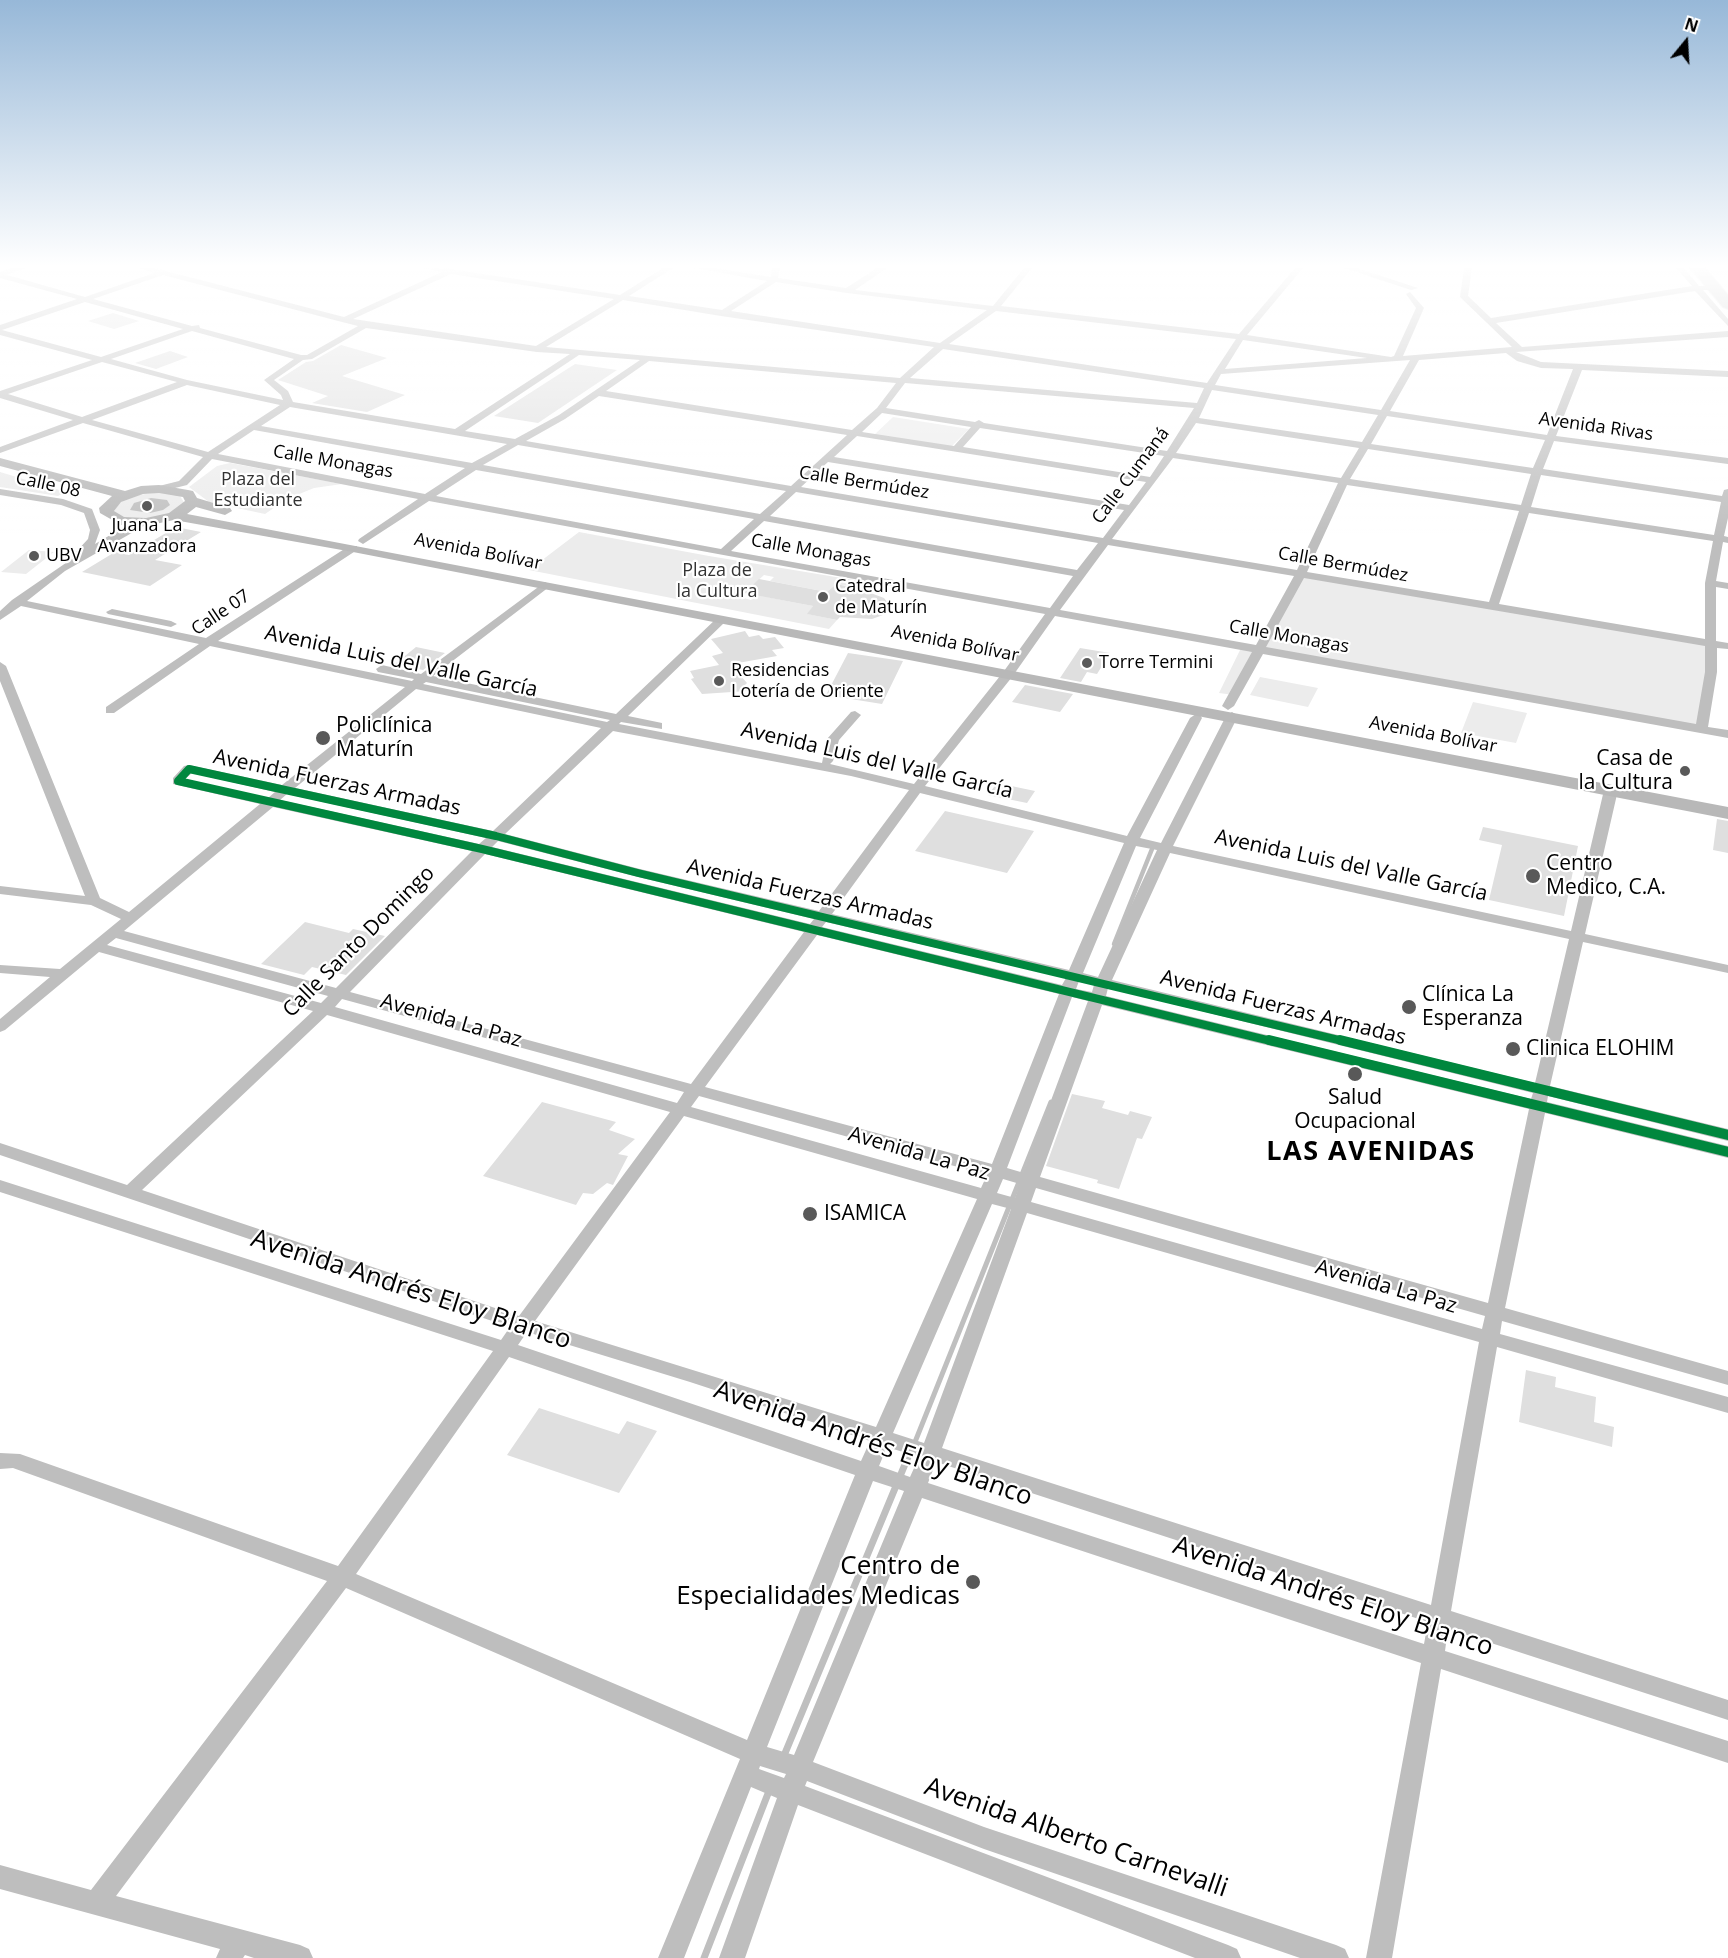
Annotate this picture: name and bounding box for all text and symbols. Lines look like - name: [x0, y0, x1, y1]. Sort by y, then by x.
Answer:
- north arrow: [1656, 12, 1716, 72]
- text: N: [1682, 12, 1701, 37]
- street label: Avenida Rivas: [1538, 408, 1654, 446]
- street label: Calle Cumaná: [1088, 423, 1174, 529]
- street label: Calle Monagas: [271, 441, 395, 483]
- street label: Calle Bermúdez: [797, 462, 931, 504]
- street label: Calle 08: [14, 468, 82, 502]
- park label: Plaza del Estudiante: [213, 469, 303, 512]
- marker: Juana La Avanzadora: [140, 499, 154, 513]
- place label: Juana La Avanzadora: [97, 515, 197, 558]
- street label: Avenida Bolívar: [412, 529, 544, 575]
- street label: Calle Monagas: [749, 530, 873, 572]
- street label: Calle Bermúdez: [1276, 543, 1410, 587]
- place label: UBV: [46, 545, 81, 567]
- marker: UBV: [27, 549, 41, 563]
- park label: Plaza de la Cultura: [677, 560, 757, 602]
- place label: Catedral de Maturín: [835, 576, 927, 618]
- street label: Calle 07: [188, 586, 254, 640]
- marker: Catedral de Maturín: [816, 590, 830, 604]
- street label: Calle Monagas: [1227, 616, 1351, 658]
- street label: Avenida Luis del Valle García: [262, 621, 540, 703]
- street label: Avenida Bolívar: [889, 621, 1021, 667]
- place label: Torre Termini: [1099, 652, 1213, 674]
- marker: Torre Termini: [1080, 656, 1094, 670]
- place label: Residencias Lotería de Oriente: [731, 660, 884, 702]
- marker: Residencias Lotería de Oriente: [712, 674, 726, 688]
- street label: Avenida Bolívar: [1367, 712, 1499, 758]
- place label: Policlínica Maturín: [336, 713, 432, 763]
- street label: Avenida Luis del Valle García: [739, 717, 1015, 805]
- marker: Policlínica Maturín: [314, 729, 332, 747]
- street label: Avenida Fuerzas Armadas: [211, 744, 463, 822]
- place label: Casa de la Cultura: [1579, 746, 1673, 796]
- marker: Casa de la Cultura: [1678, 764, 1692, 778]
- street label: Avenida Luis del Valle García: [1212, 825, 1490, 907]
- place label: Centro Medico, C.A.: [1546, 851, 1666, 901]
- street label: Avenida Fuerzas Armadas: [684, 854, 936, 936]
- street label: Calle Santo Domingo: [278, 861, 440, 1023]
- marker: Centro Medico, C.A.: [1524, 867, 1542, 885]
- street label: Avenida Fuerzas Armadas: [1158, 965, 1408, 1051]
- place label: Clínica La Esperanza: [1422, 982, 1523, 1032]
- street label: Avenida La Paz: [377, 989, 525, 1053]
- marker: Clínica La Esperanza: [1400, 998, 1418, 1016]
- place label: Clinica ELOHIM: [1526, 1036, 1674, 1062]
- marker: Clinica ELOHIM: [1504, 1040, 1522, 1058]
- marker: Salud Ocupacional: [1346, 1065, 1364, 1083]
- place label: Salud Ocupacional: [1294, 1085, 1416, 1135]
- street label: Avenida La Paz: [845, 1122, 993, 1186]
- district label: LAS AVENIDAS: [1266, 1136, 1476, 1168]
- place label: ISAMICA: [824, 1201, 906, 1227]
- marker: ISAMICA: [801, 1205, 819, 1223]
- street label: Avenida Andrés Eloy Blanco: [247, 1223, 575, 1357]
- street label: Avenida La Paz: [1312, 1255, 1460, 1319]
- street label: Avenida Andrés Eloy Blanco: [710, 1375, 1036, 1513]
- street label: Avenida Andrés Eloy Blanco: [1169, 1530, 1497, 1664]
- place label: Centro de Especialidades Medicas: [676, 1551, 960, 1612]
- marker: Centro de Especialidades Medicas: [964, 1573, 982, 1591]
- street label: Avenida Alberto Carnevalli: [920, 1771, 1232, 1905]

